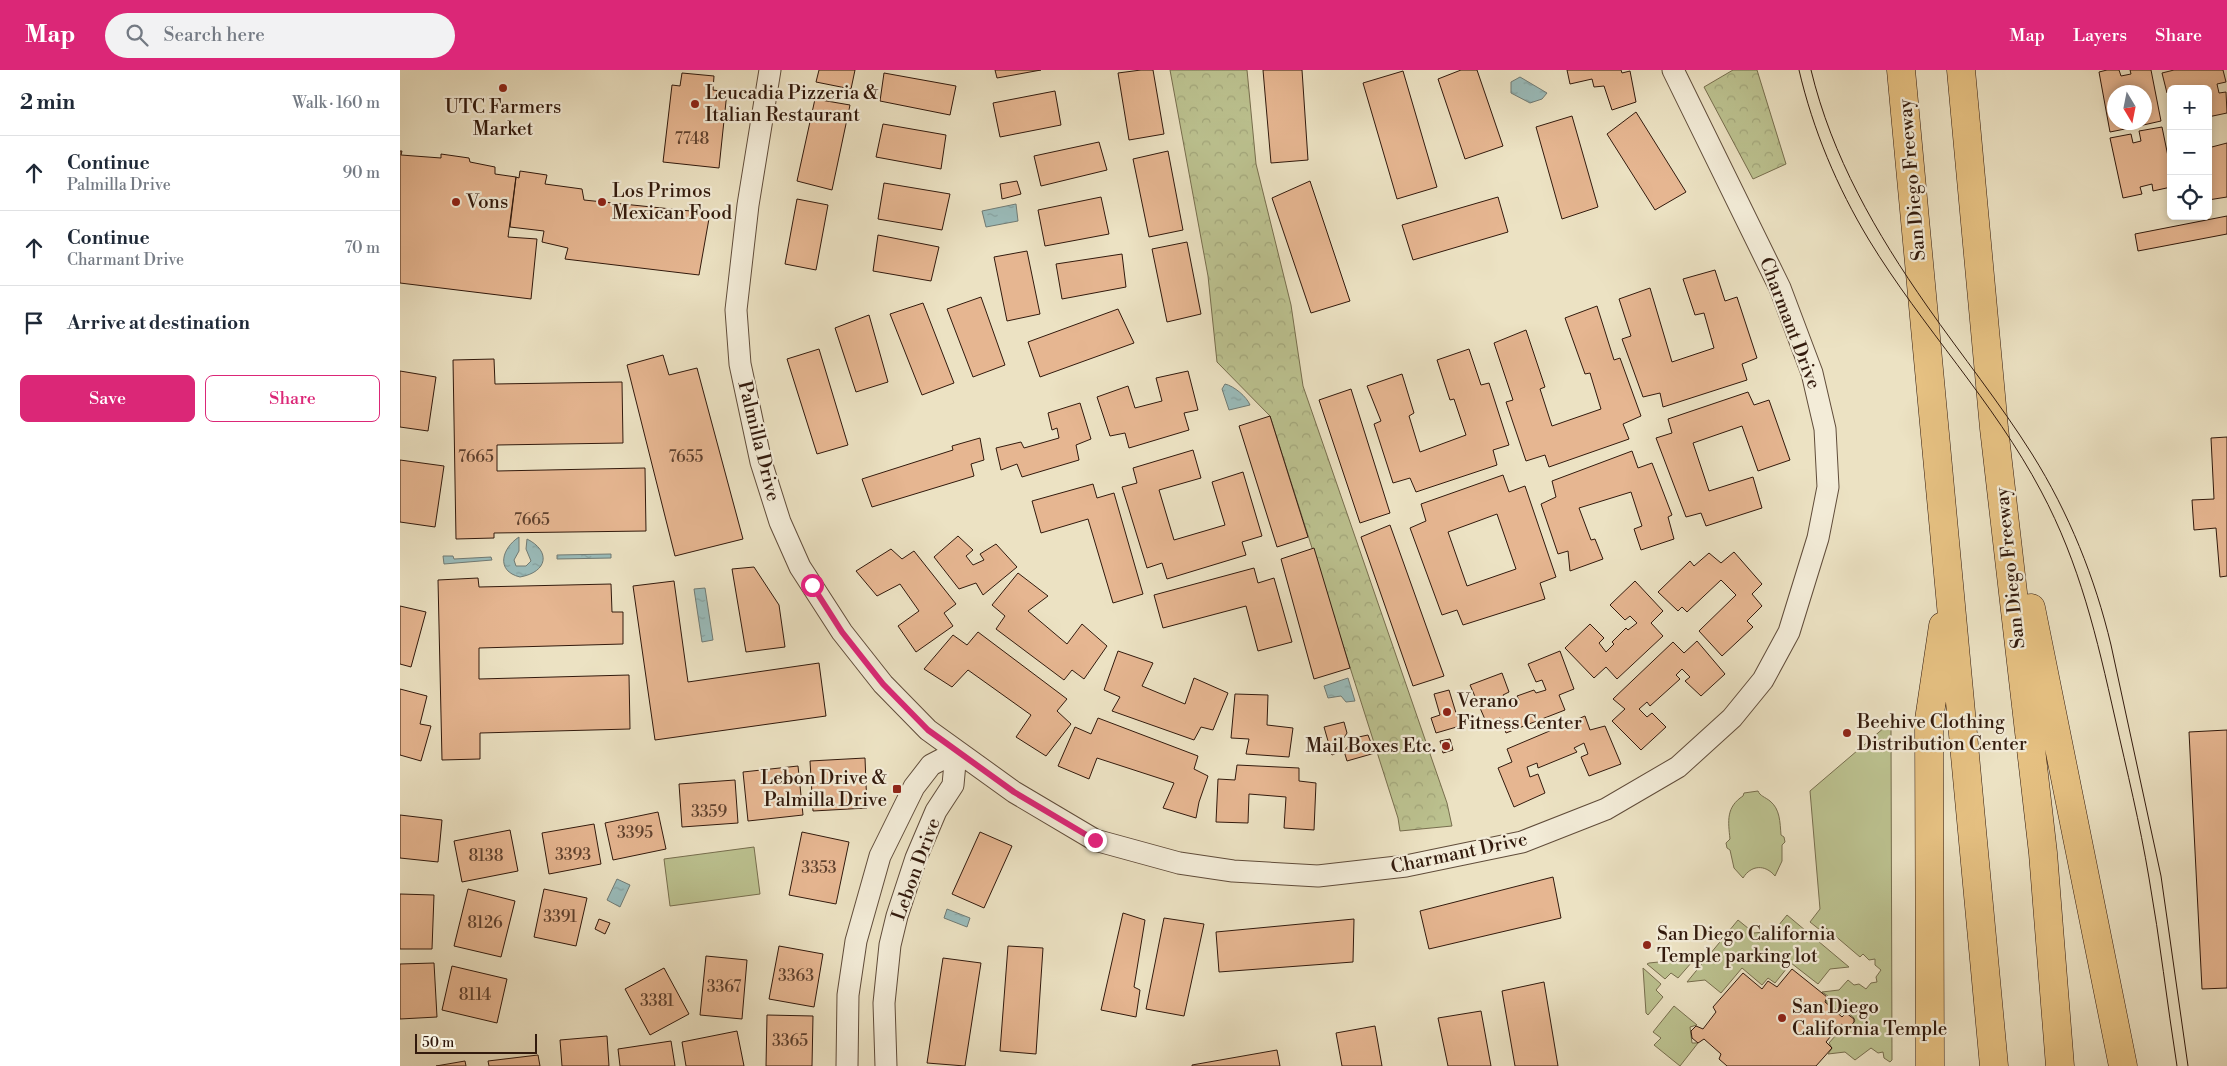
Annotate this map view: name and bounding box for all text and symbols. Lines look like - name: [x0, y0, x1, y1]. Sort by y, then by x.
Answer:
- search box: [105, 13, 455, 58]
- text: Map: [25, 20, 75, 50]
- icon: search: [123, 21, 151, 49]
- text: Search here: [163, 23, 265, 47]
- text: Map: [2010, 24, 2045, 47]
- text: Layers: [2073, 24, 2127, 47]
- text: Share: [2155, 24, 2202, 47]
- place label: Leucadia Pizzeria & Italian Restaurant: [705, 81, 879, 127]
- marker: UTC Farmers Market: [497, 82, 509, 94]
- north arrow: [2107, 85, 2152, 130]
- map controls: [2167, 85, 2212, 220]
- button: +: [2167, 85, 2212, 130]
- text: 2 min: [20, 90, 75, 116]
- text: Walk · 160 m: [292, 93, 380, 113]
- place label: UTC Farmers Market: [445, 95, 561, 141]
- street label: San Diego Freeway: [1893, 97, 1931, 262]
- marker: Leucadia Pizzeria & Italian Restaurant: [689, 98, 701, 110]
- house number: 7748: [675, 129, 709, 149]
- button: −: [2167, 130, 2212, 175]
- text: Continue: [67, 151, 150, 175]
- icon: ahead: [20, 159, 48, 187]
- text: 90 m: [342, 163, 380, 183]
- text: Palmilla Drive: [67, 175, 171, 195]
- button: locate: [2167, 175, 2212, 220]
- place label: Los Primos Mexican Food: [612, 179, 732, 225]
- place label: Vons: [465, 190, 508, 214]
- marker: Vons: [450, 196, 462, 208]
- marker: Los Primos Mexican Food: [596, 196, 608, 208]
- text: Continue: [67, 226, 150, 250]
- icon: ahead: [20, 234, 48, 262]
- text: 70 m: [344, 238, 380, 258]
- text: Charmant Drive: [67, 250, 184, 270]
- street label: Charmant Drive: [1754, 254, 1826, 392]
- icon: arrive: [20, 309, 48, 337]
- text: Arrive at destination: [67, 311, 250, 335]
- button: Save: [20, 375, 195, 422]
- button: Share: [205, 375, 380, 422]
- street label: Palmilla Drive: [732, 378, 786, 504]
- house number: 7665: [458, 447, 494, 467]
- house number: 7655: [669, 447, 704, 467]
- street label: San Diego Freeway: [1990, 485, 2030, 650]
- house number: 7665: [514, 510, 550, 530]
- route start: [801, 574, 824, 597]
- place label: Verano Fitness Center: [1456, 689, 1582, 735]
- marker: Verano Fitness Center: [1441, 706, 1453, 718]
- place label: Beehive Clothing Distribution Center: [1856, 710, 2027, 756]
- marker: Beehive Clothing Distribution Center: [1841, 727, 1853, 739]
- place label: Mail Boxes Etc.: [1306, 734, 1436, 758]
- marker: Mail Boxes Etc.: [1440, 740, 1452, 752]
- place label: Lebon Drive & Palmilla Drive: [761, 766, 888, 812]
- marker: Lebon Drive & Palmilla Drive: [891, 783, 903, 795]
- house number: 3359: [691, 802, 727, 822]
- street label: Lebon Drive: [886, 814, 946, 924]
- house number: 3395: [617, 823, 653, 843]
- street label: Charmant Drive: [1388, 827, 1530, 879]
- route end: [1084, 829, 1107, 852]
- house number: 3393: [555, 845, 591, 865]
- house number: 8138: [468, 846, 504, 866]
- house number: 3353: [801, 858, 837, 878]
- house number: 3391: [543, 907, 577, 927]
- house number: 8126: [467, 913, 503, 933]
- place label: San Diego California Temple parking lot: [1657, 922, 1836, 968]
- marker: San Diego California Temple parking lot: [1641, 939, 1653, 951]
- house number: 3363: [778, 966, 814, 986]
- house number: 3367: [707, 977, 741, 997]
- house number: 8114: [459, 985, 492, 1005]
- house number: 3381: [640, 991, 674, 1011]
- place label: San Diego California Temple: [1792, 995, 1947, 1041]
- marker: San Diego California Temple: [1776, 1012, 1788, 1024]
- scale bar: [415, 1031, 538, 1054]
- house number: 3365: [772, 1031, 808, 1051]
- text: 50 m: [422, 1034, 454, 1052]

